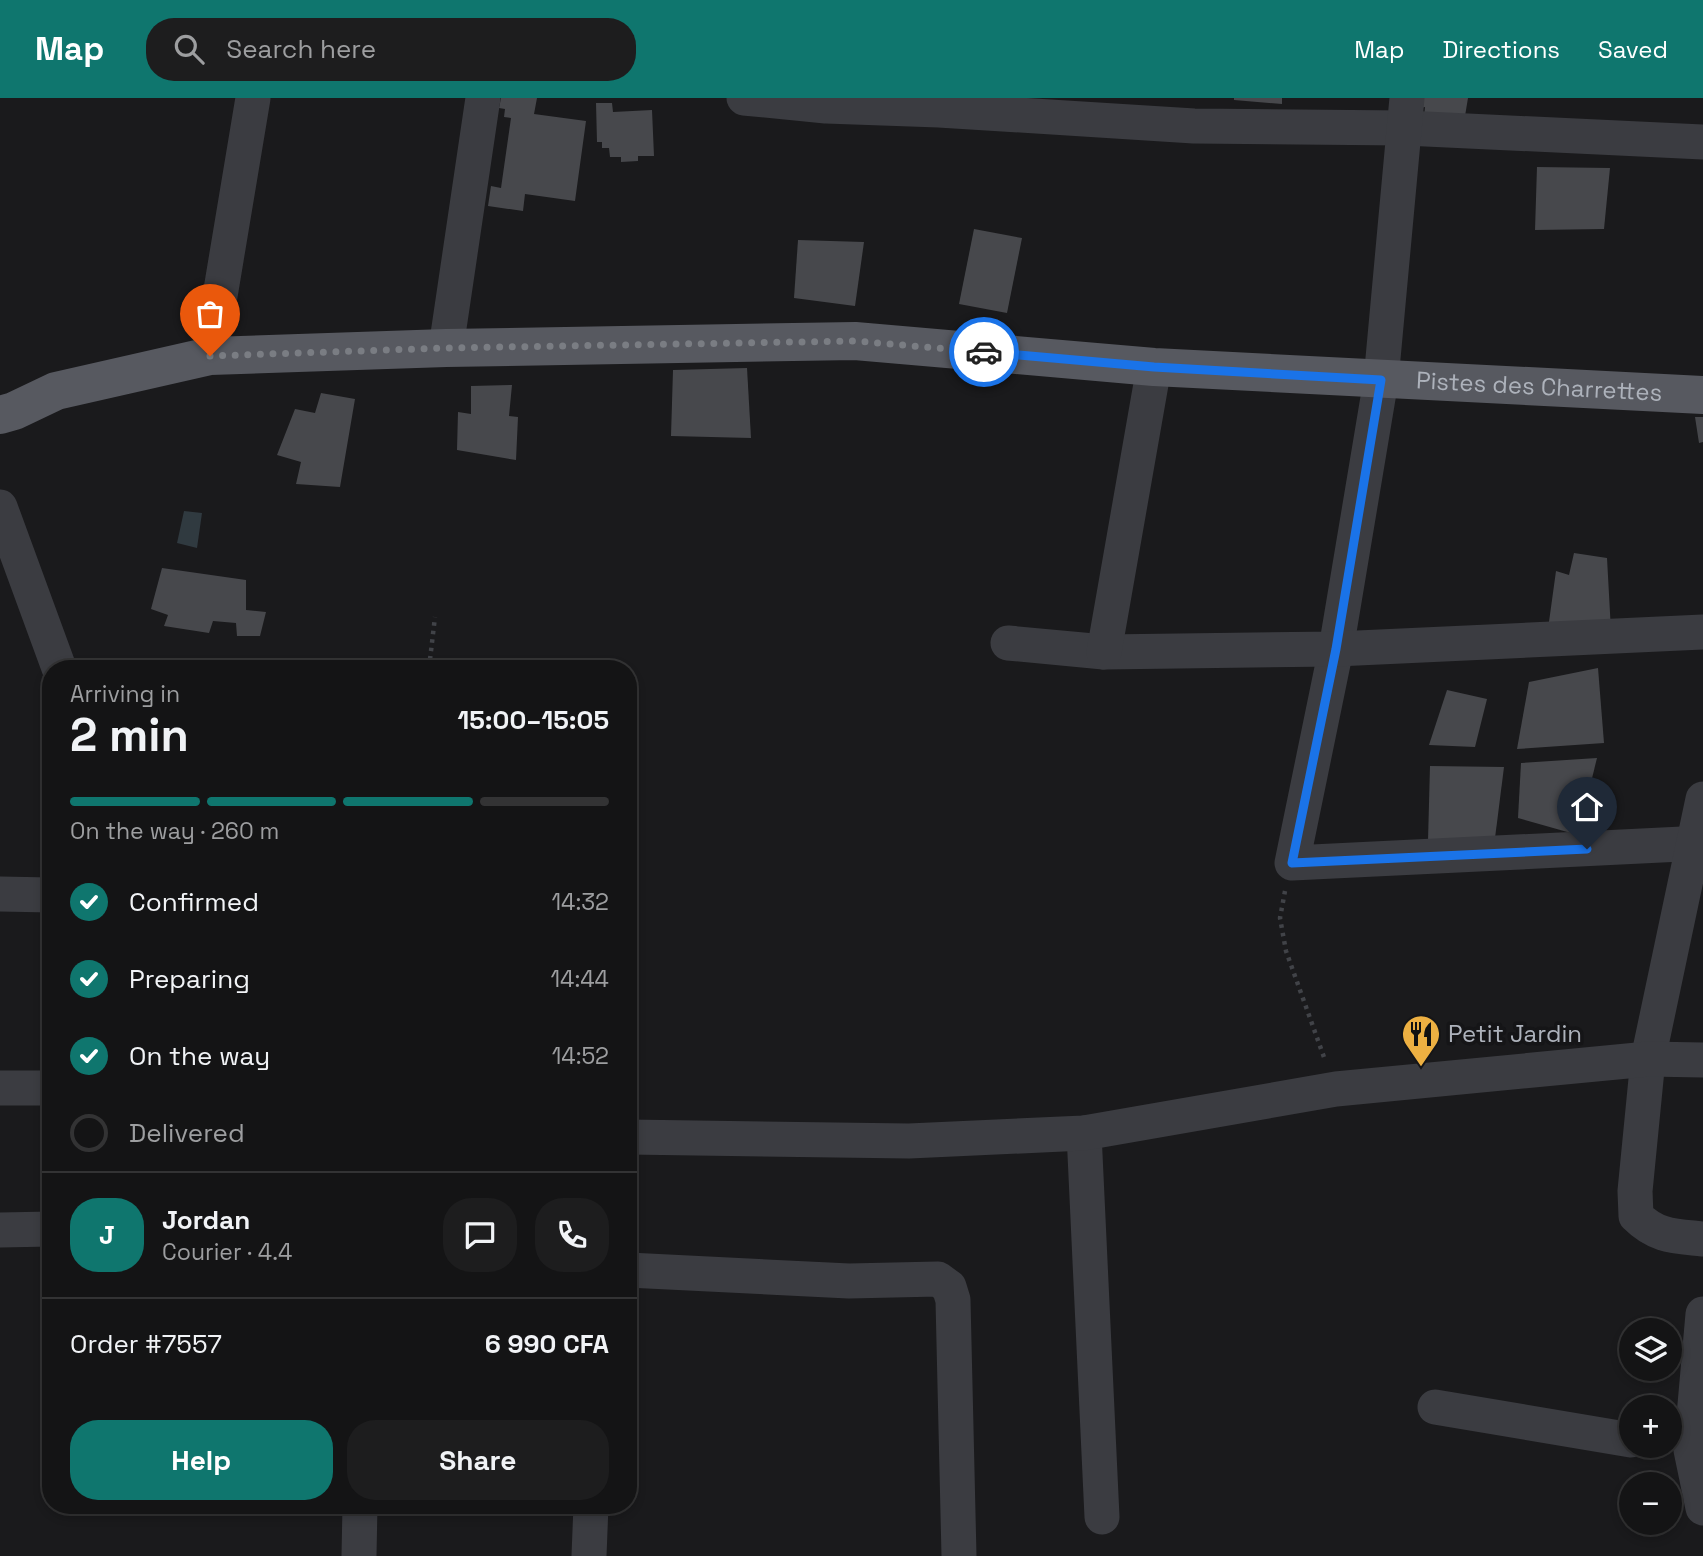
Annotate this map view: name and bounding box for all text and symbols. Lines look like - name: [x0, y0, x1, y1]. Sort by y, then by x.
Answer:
- search box: [146, 18, 636, 81]
- text: Map: [35, 28, 104, 70]
- icon: search: [170, 30, 208, 68]
- text: Search here: [226, 32, 376, 66]
- text: Map: [1354, 34, 1404, 65]
- text: Directions: [1442, 34, 1560, 65]
- text: Saved: [1598, 34, 1668, 65]
- pin: [180, 284, 240, 356]
- icon: bag: [191, 295, 229, 333]
- courier: [949, 317, 1019, 387]
- icon: car: [965, 333, 1003, 371]
- street label: Pistes des Charrettes: [1415, 364, 1663, 408]
- text: Arriving in: [70, 679, 180, 709]
- text: 15:00–15:05: [457, 703, 609, 737]
- text: 2 min: [70, 706, 189, 764]
- pin: [1557, 777, 1617, 849]
- icon: home: [1568, 788, 1606, 826]
- text: On the way · 260 m: [70, 816, 279, 846]
- icon: check: [70, 883, 108, 921]
- text: Confirmed: [129, 885, 259, 919]
- text: 14:32: [551, 887, 609, 917]
- icon: check: [70, 960, 108, 998]
- text: Preparing: [129, 962, 250, 996]
- text: 14:44: [550, 964, 609, 994]
- restaurant icon: Petit Jardin: [1400, 1013, 1442, 1068]
- place label: Petit Jardin: [1448, 1018, 1582, 1049]
- icon: check: [70, 1037, 108, 1075]
- text: On the way: [129, 1039, 270, 1073]
- text: 14:52: [552, 1041, 609, 1071]
- text: Delivered: [129, 1116, 245, 1150]
- button: chat: [443, 1198, 517, 1272]
- button: phone: [535, 1198, 609, 1272]
- text: Jordan: [162, 1203, 250, 1237]
- text: J: [99, 1218, 115, 1252]
- text: Courier · 4.4: [162, 1237, 292, 1267]
- map controls: [1619, 1318, 1682, 1535]
- button: layers: [1619, 1318, 1682, 1381]
- text: Order #7557: [70, 1327, 222, 1361]
- text: 6 990 CFA: [485, 1327, 609, 1361]
- button: +: [1619, 1395, 1682, 1458]
- button: Help: [70, 1420, 333, 1500]
- button: Share: [347, 1420, 609, 1500]
- button: −: [1619, 1472, 1682, 1535]

